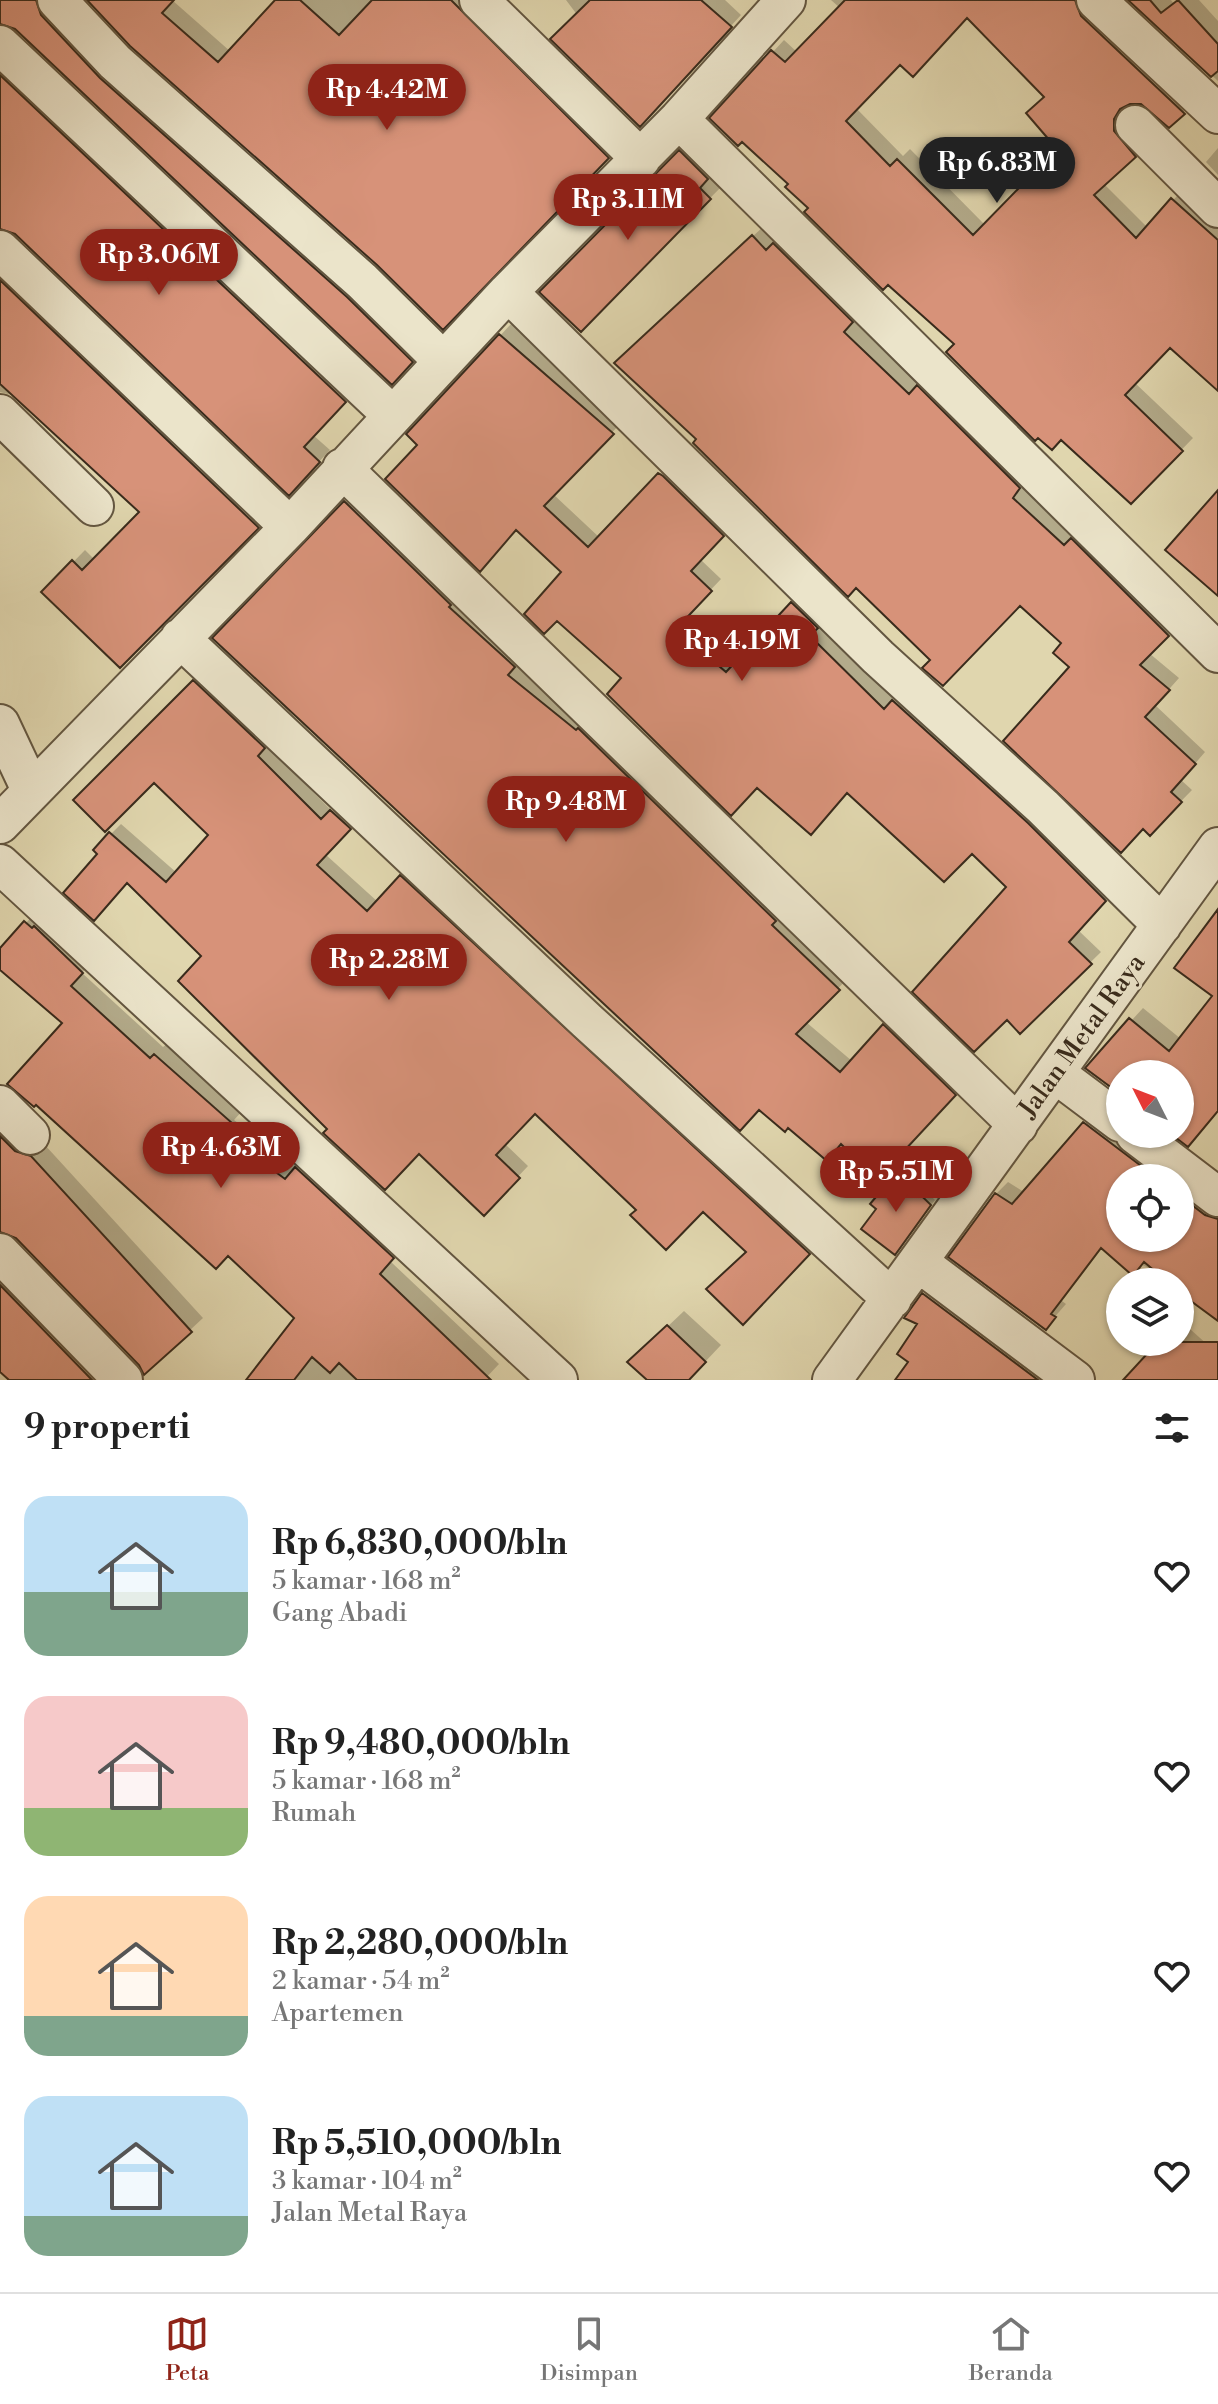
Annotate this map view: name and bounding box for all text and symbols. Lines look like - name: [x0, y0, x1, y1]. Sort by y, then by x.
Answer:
- pin: Rp 4.42M: [304, 64, 470, 132]
- text: Rp 4.42M: [326, 74, 448, 106]
- pin: Rp 6.83M: [914, 137, 1080, 205]
- text: Rp 6.83M: [937, 147, 1057, 179]
- pin: Rp 3.11M: [545, 174, 711, 242]
- text: Rp 3.11M: [572, 184, 684, 216]
- pin: Rp 3.06M: [76, 229, 242, 297]
- text: Rp 3.06M: [98, 239, 220, 271]
- pin: Rp 4.19M: [659, 615, 825, 683]
- text: Rp 4.19M: [683, 625, 801, 657]
- pin: Rp 9.48M: [483, 776, 649, 844]
- text: Rp 9.48M: [505, 786, 627, 818]
- pin: Rp 2.28M: [306, 934, 472, 1002]
- text: Rp 2.28M: [329, 944, 449, 976]
- street label: Jalan Metal Raya: [1011, 947, 1153, 1125]
- north arrow: [1106, 1060, 1194, 1148]
- map controls: [1106, 1060, 1194, 1356]
- pin: Rp 4.63M: [138, 1122, 304, 1190]
- text: Rp 4.63M: [161, 1132, 281, 1164]
- pin: Rp 5.51M: [813, 1146, 979, 1214]
- text: Rp 5.51M: [838, 1156, 954, 1188]
- button: locate: [1106, 1164, 1194, 1252]
- button: layers: [1106, 1268, 1194, 1356]
- icon: filters: [1150, 1406, 1194, 1450]
- text: 9 properti: [24, 1407, 190, 1449]
- text: Rp 6,830,000/bln: [272, 1523, 568, 1565]
- icon: home: [88, 1528, 184, 1624]
- icon: heart: [1150, 1554, 1194, 1598]
- text: 5 kamar · 168 m²: [272, 1565, 461, 1597]
- text: Gang Abadi: [272, 1597, 407, 1629]
- text: Rp 9,480,000/bln: [272, 1723, 570, 1765]
- icon: home: [88, 1728, 184, 1824]
- icon: heart: [1150, 1754, 1194, 1798]
- text: 5 kamar · 168 m²: [272, 1765, 461, 1797]
- text: Rumah: [272, 1797, 356, 1829]
- text: Rp 2,280,000/bln: [272, 1923, 568, 1965]
- icon: home: [88, 1928, 184, 2024]
- icon: heart: [1150, 1954, 1194, 1998]
- text: 2 kamar · 54 m²: [272, 1965, 449, 1997]
- text: Apartemen: [272, 1997, 404, 2029]
- text: Rp 5,510,000/bln: [272, 2123, 561, 2165]
- icon: home: [88, 2128, 184, 2224]
- icon: heart: [1150, 2154, 1194, 2198]
- text: 3 kamar · 104 m²: [272, 2165, 462, 2197]
- text: Jalan Metal Raya: [272, 2197, 467, 2229]
- tab: Peta: [165, 2312, 209, 2387]
- tab: Disimpan: [540, 2312, 638, 2387]
- tab: Beranda: [969, 2312, 1053, 2387]

